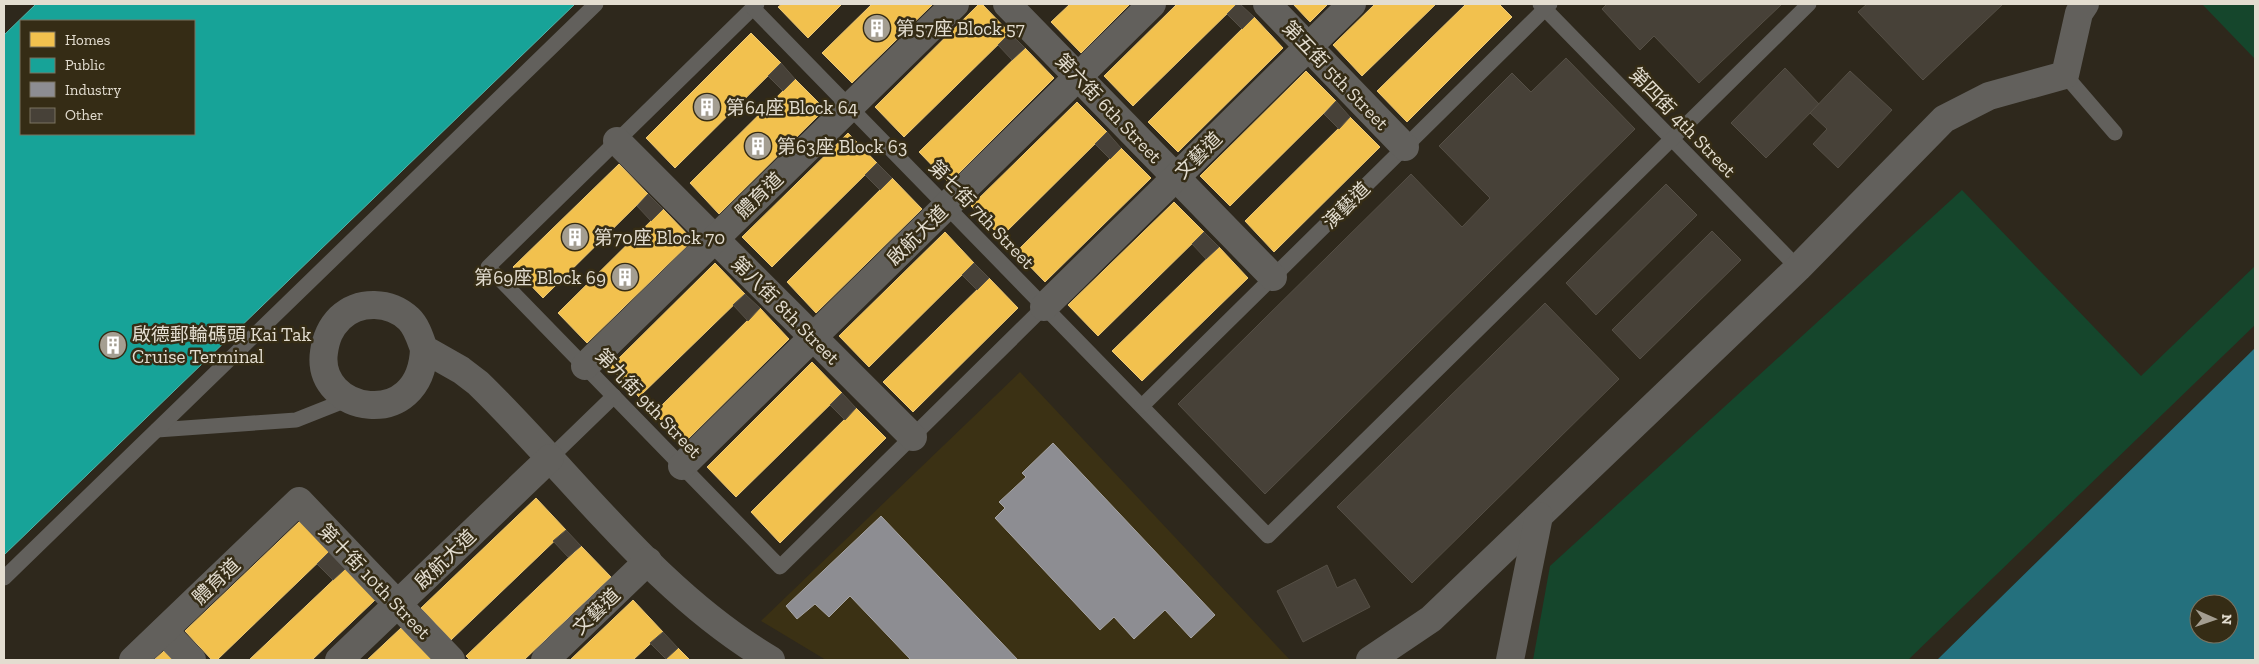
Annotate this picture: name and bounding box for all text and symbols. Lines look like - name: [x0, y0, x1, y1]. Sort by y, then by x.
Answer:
- building icon: 第57座 Block 57: [862, 13, 892, 43]
- street label: 第五街 5th Street: [1278, 16, 1394, 135]
- place label: 第57座 Block 57: [896, 17, 1025, 40]
- legend: [20, 20, 195, 135]
- text: Homes: [65, 31, 110, 49]
- street label: 第六街 6th Street: [1051, 49, 1167, 168]
- text: Public: [65, 56, 105, 74]
- street label: 第四街 4th Street: [1625, 63, 1741, 182]
- text: Industry: [65, 81, 122, 99]
- building icon: 第64座 Block 64: [692, 92, 722, 122]
- place label: 第64座 Block 64: [726, 96, 858, 119]
- text: Other: [65, 106, 103, 124]
- street label: 文藝道: [1170, 127, 1227, 184]
- building icon: 第63座 Block 63: [743, 131, 773, 161]
- place label: 第63座 Block 63: [777, 135, 907, 158]
- street label: 第七街 7th Street: [924, 155, 1039, 273]
- street label: 體育道: [731, 167, 788, 223]
- street label: 演藝道: [1318, 177, 1375, 234]
- street label: 啟航大道: [882, 200, 952, 270]
- building icon: 第70座 Block 70: [560, 222, 590, 252]
- place label: 第70座 Block 70: [594, 226, 725, 249]
- street label: 第八街 8th Street: [727, 252, 844, 369]
- building icon: 第69座 Block 69: [610, 262, 640, 292]
- place label: 第69座 Block 69: [474, 266, 606, 289]
- place label: 啟德郵輪碼頭 Kai Tak Cruise Terminal: [132, 323, 311, 368]
- building icon: 啟德郵輪碼頭 Kai Tak Cruise Terminal: [98, 330, 128, 360]
- street label: 第九街 9th Street: [591, 344, 707, 463]
- street label: 第十街 10th Street: [314, 519, 436, 644]
- street label: 啟航大道: [410, 525, 481, 594]
- street label: 體育道: [188, 553, 245, 609]
- street label: 文藝道: [568, 583, 625, 639]
- north arrow: [2189, 594, 2239, 644]
- text: N: [2218, 614, 2235, 625]

